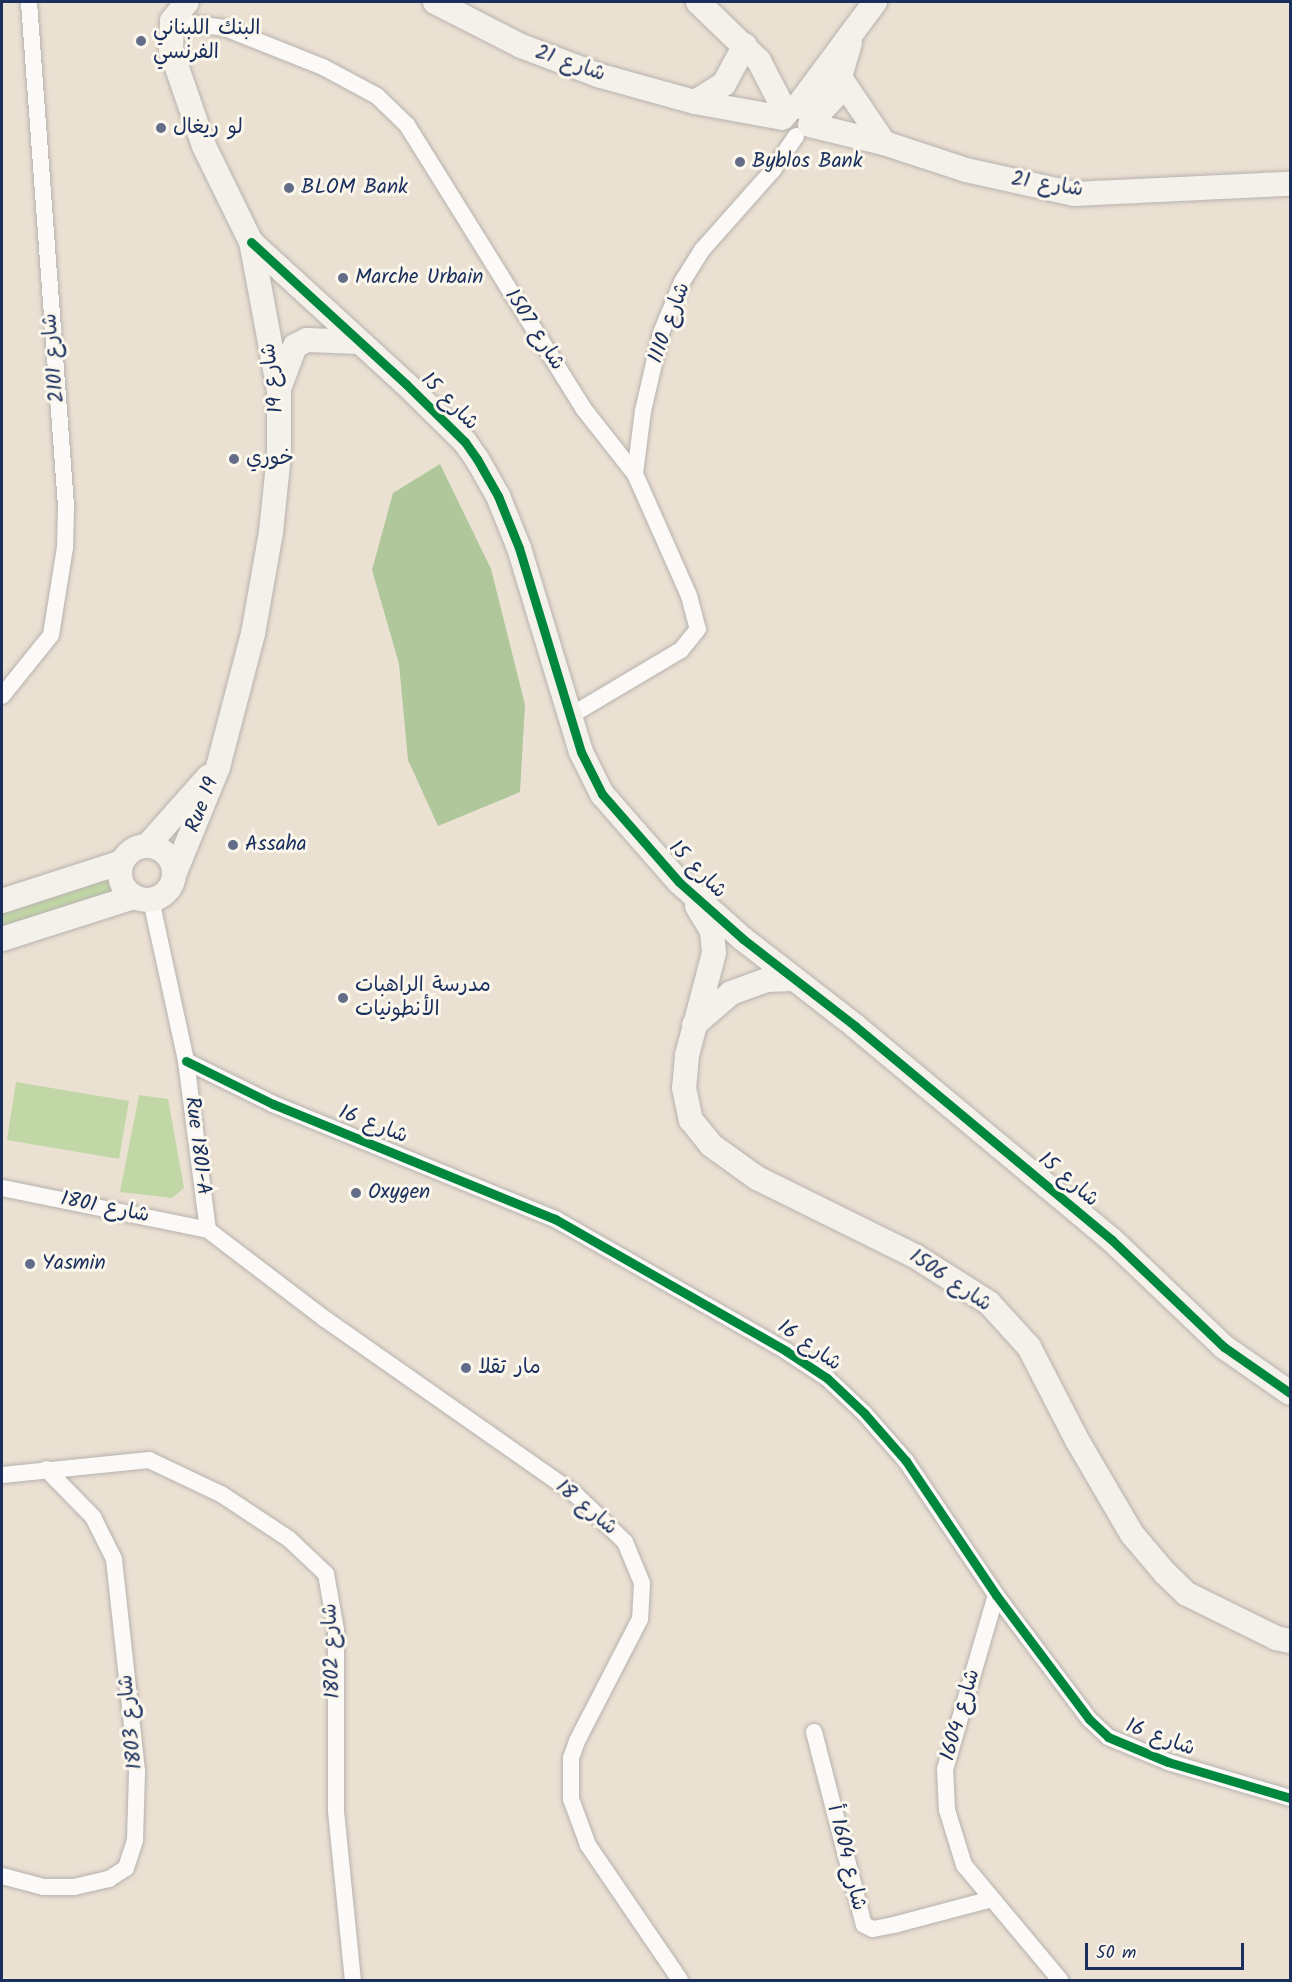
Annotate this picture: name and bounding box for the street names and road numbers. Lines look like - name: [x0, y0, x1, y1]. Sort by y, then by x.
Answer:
- street label: شارع 21: [532, 40, 608, 88]
- street label: شارع 21: [1009, 167, 1085, 203]
- street label: شارع 1110: [644, 279, 696, 367]
- street label: شارع 1507: [498, 285, 570, 375]
- street label: شارع 2101: [38, 312, 70, 404]
- street label: شارع 19: [256, 341, 290, 415]
- street label: شارع 15: [415, 368, 483, 436]
- street label: Rue 19: [181, 774, 225, 836]
- street label: شارع 15: [663, 836, 731, 904]
- street label: Rue 1801-A: [178, 1095, 216, 1197]
- street label: شارع 16: [335, 1100, 411, 1150]
- street label: شارع 15: [1032, 1147, 1104, 1213]
- street label: شارع 1801: [58, 1187, 152, 1229]
- street label: شارع 1506: [904, 1244, 996, 1318]
- street label: شارع 16: [772, 1315, 846, 1377]
- street label: شارع 18: [550, 1475, 622, 1541]
- street label: شارع 1802: [318, 1603, 346, 1699]
- street label: شارع 1604: [936, 1666, 986, 1764]
- street label: شارع 1803: [113, 1673, 149, 1771]
- street label: شارع 16: [1122, 1714, 1198, 1762]
- street label: شارع 1604 أ: [821, 1803, 871, 1913]

